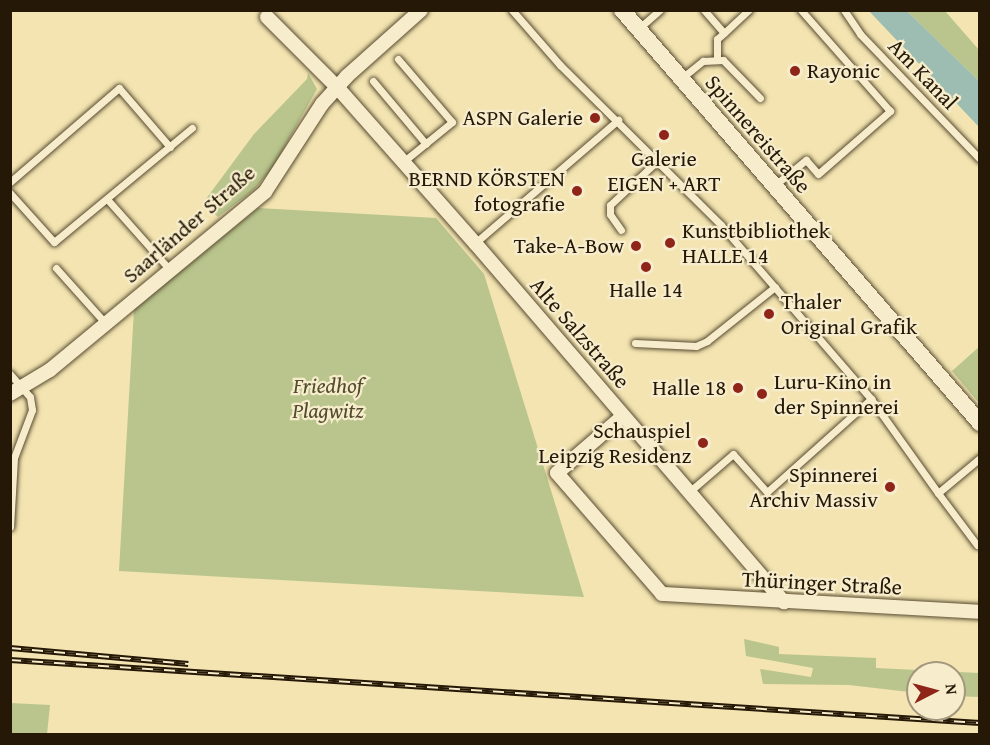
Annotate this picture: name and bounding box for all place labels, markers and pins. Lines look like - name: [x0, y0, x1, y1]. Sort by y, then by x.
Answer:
- place label: Rayonic: [807, 58, 880, 84]
- marker: Rayonic: [788, 64, 802, 78]
- place label: ASPN Galerie: [462, 105, 583, 131]
- marker: ASPN Galerie: [588, 111, 602, 125]
- marker: Galerie EIGEN + ART: [657, 128, 671, 142]
- place label: Galerie EIGEN + ART: [607, 145, 721, 196]
- place label: BERND KÖRSTEN fotografie: [409, 165, 565, 216]
- marker: BERND KÖRSTEN fotografie: [570, 184, 584, 198]
- place label: Kunstbibliothek HALLE 14: [682, 217, 830, 268]
- place label: Take-A-Bow: [514, 233, 624, 259]
- marker: Kunstbibliothek HALLE 14: [663, 236, 677, 250]
- marker: Take-A-Bow: [629, 239, 643, 253]
- marker: Halle 14: [639, 260, 653, 274]
- place label: Halle 14: [609, 277, 683, 303]
- place label: Thaler Original Grafik: [781, 288, 917, 340]
- marker: Thaler Original Grafik: [762, 307, 776, 321]
- place label: Luru-Kino in der Spinnerei: [774, 368, 899, 420]
- place label: Halle 18: [652, 375, 726, 401]
- marker: Halle 18: [731, 381, 745, 395]
- marker: Luru-Kino in der Spinnerei: [755, 387, 769, 401]
- place label: Schauspiel Leipzig Residenz: [538, 417, 691, 469]
- marker: Schauspiel Leipzig Residenz: [696, 436, 710, 450]
- place label: Spinnerei Archiv Massiv: [749, 461, 878, 512]
- marker: Spinnerei Archiv Massiv: [883, 480, 897, 494]

